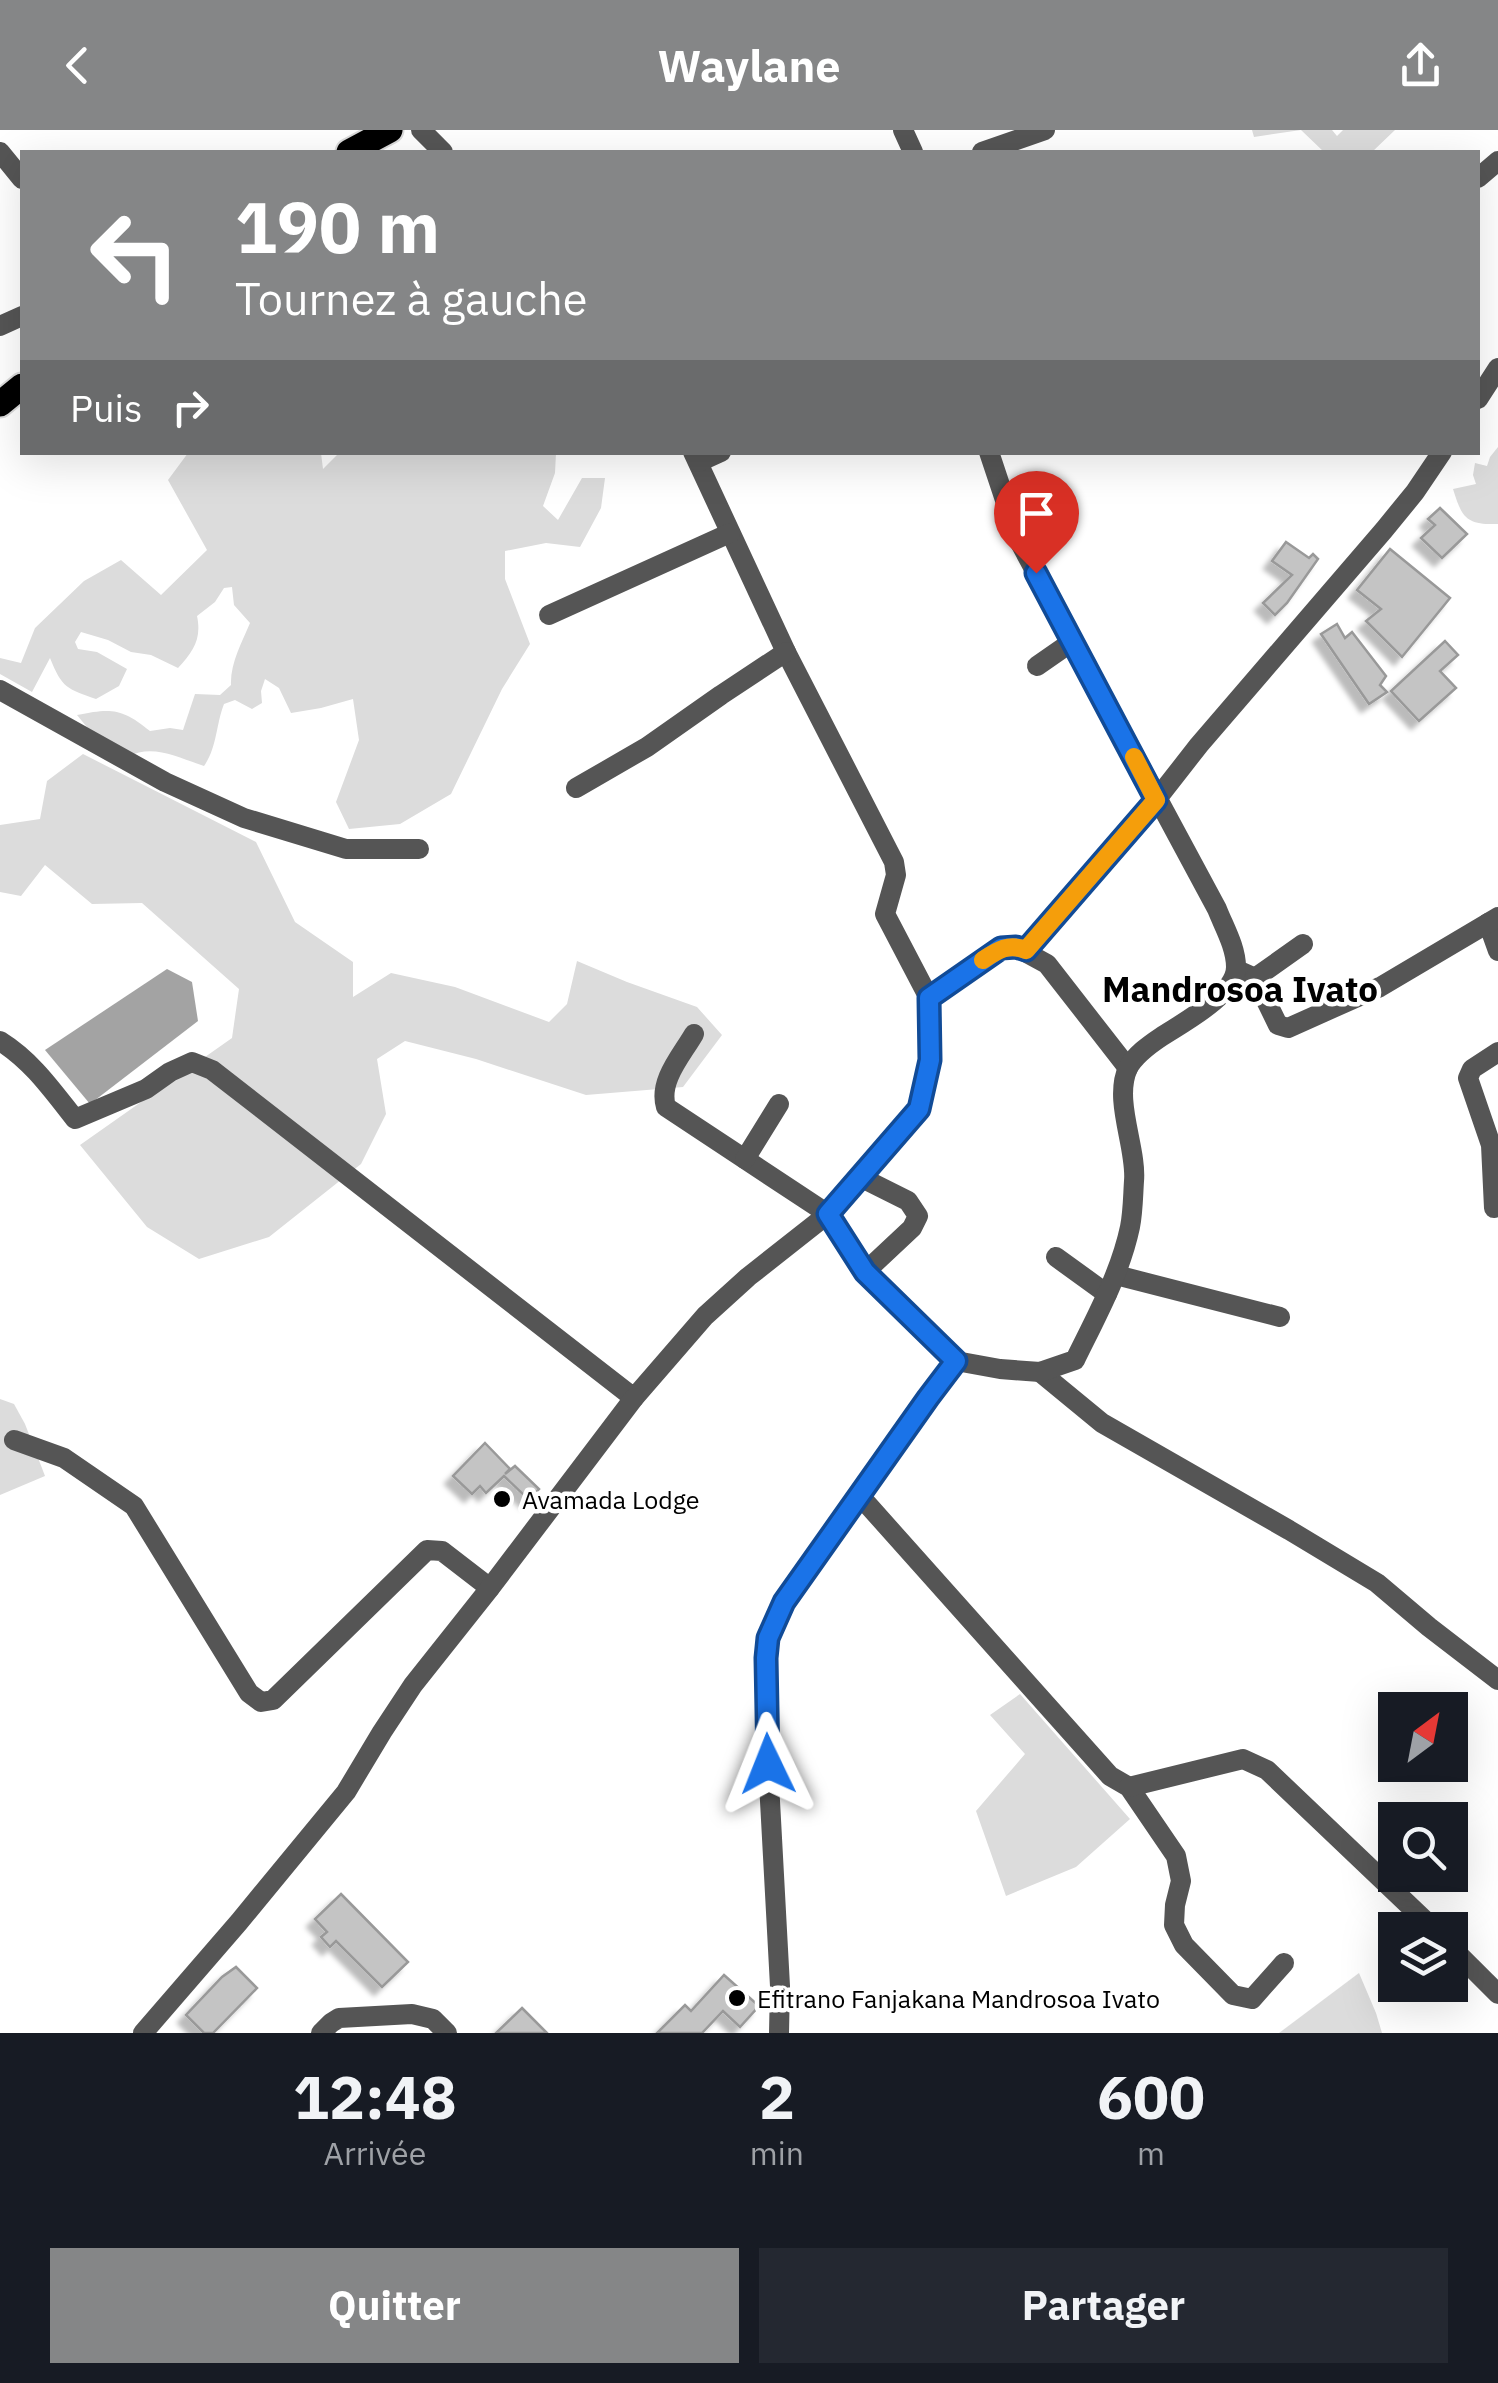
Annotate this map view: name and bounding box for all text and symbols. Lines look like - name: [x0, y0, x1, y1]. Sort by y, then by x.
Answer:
- text: Waylane: [657, 36, 841, 94]
- icon: back: [50, 38, 105, 93]
- icon: share: [1393, 38, 1448, 93]
- text: 190 m: [235, 181, 440, 272]
- icon: left: [70, 190, 200, 320]
- text: Tournez à gauche: [235, 269, 587, 327]
- icon: right: [163, 380, 218, 435]
- text: Puis: [70, 383, 143, 432]
- pin: [994, 471, 1079, 574]
- icon: arrive: [1009, 486, 1064, 541]
- district label: Mandrosoa Ivato: [1102, 966, 1378, 1012]
- place label: Avamada Lodge: [522, 1483, 699, 1516]
- marker: Avamada Lodge: [491, 1488, 513, 1510]
- north arrow: [1378, 1692, 1468, 1782]
- map controls: [1378, 1692, 1468, 2002]
- position arrow: [716, 1712, 820, 1816]
- button: search: [1378, 1802, 1468, 1892]
- button: layers: [1378, 1912, 1468, 2002]
- place label: Efitrano Fanjakana Mandrosoa Ivato: [757, 1982, 1160, 2015]
- marker: Efitrano Fanjakana Mandrosoa Ivato: [726, 1987, 748, 2009]
- text: 12:48: [293, 2057, 457, 2136]
- text: 2: [759, 2057, 795, 2136]
- text: 600: [1097, 2057, 1205, 2136]
- text: Arrivée: [324, 2132, 426, 2174]
- text: min: [750, 2132, 804, 2174]
- text: m: [1137, 2132, 1165, 2174]
- button: Quitter: [50, 2248, 739, 2363]
- button: Partager: [759, 2248, 1448, 2363]

